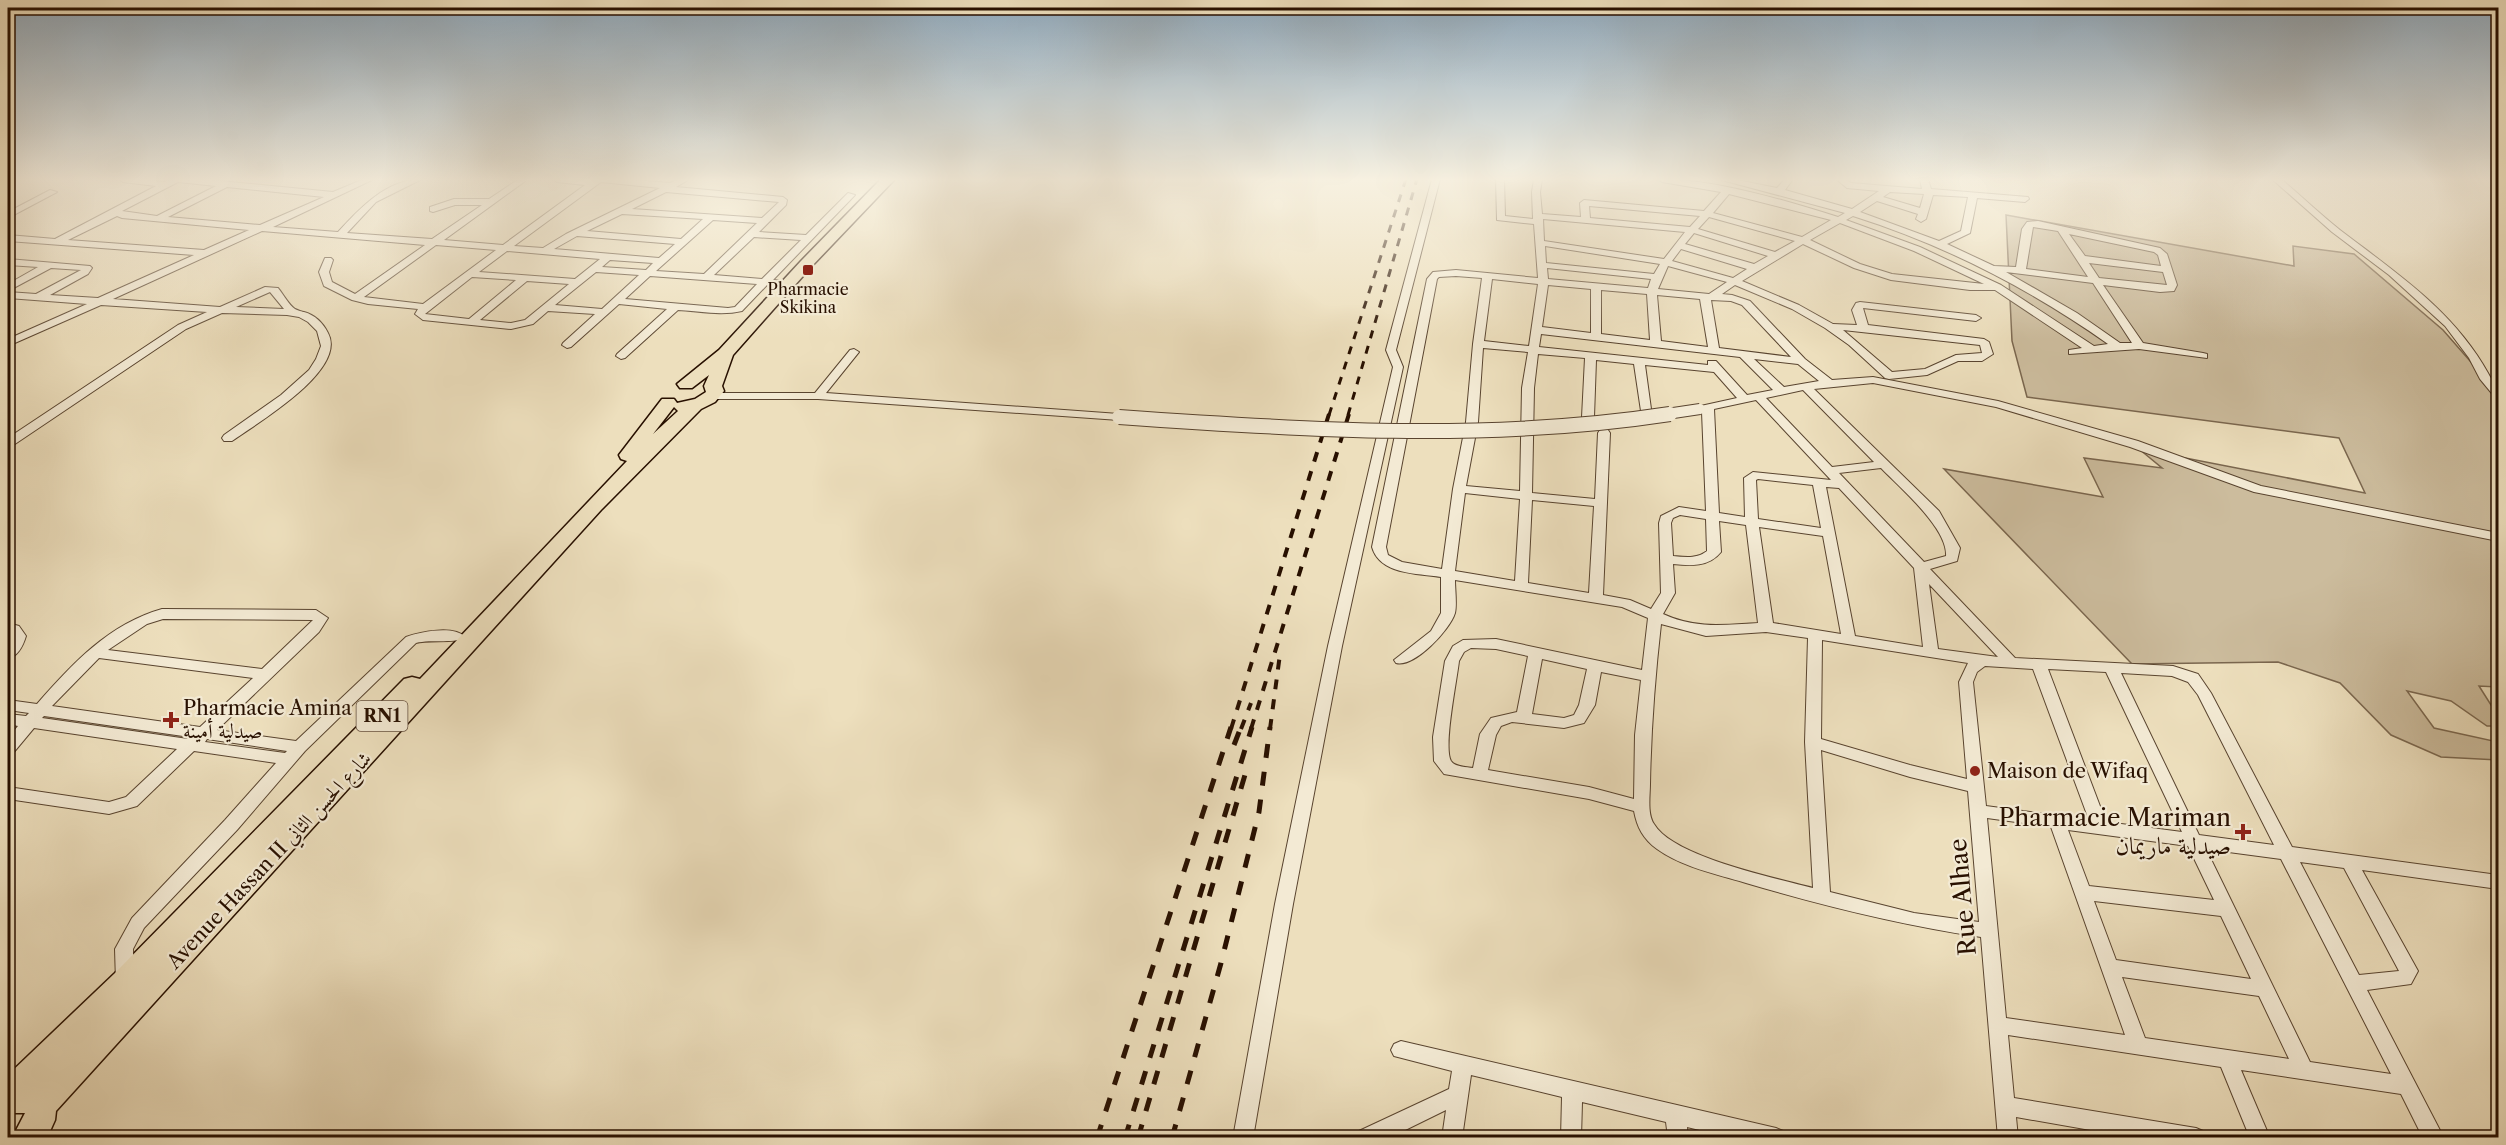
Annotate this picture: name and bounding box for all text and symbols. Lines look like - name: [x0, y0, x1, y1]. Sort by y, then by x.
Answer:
- marker: Pharmacie Skikina: [801, 263, 815, 277]
- place label: Pharmacie Skikina: [767, 279, 849, 317]
- place label: Pharmacie Amina صيدلية أمينة: [183, 696, 352, 743]
- road number: RN1: [356, 701, 407, 731]
- marker: Pharmacie Amina صيدلية أمينة: [164, 713, 178, 727]
- street label: Avenue Hassan II شارع الحسن الثاني: [161, 746, 380, 978]
- place label: Maison de Wifaq: [1987, 759, 2148, 783]
- marker: Maison de Wifaq: [1968, 764, 1982, 778]
- place label: Pharmacie Mariman صيدلية ماريمان: [1998, 803, 2231, 860]
- marker: Pharmacie Mariman صيدلية ماريمان: [2236, 825, 2250, 839]
- street label: Rue Alhae: [1943, 837, 1982, 957]

